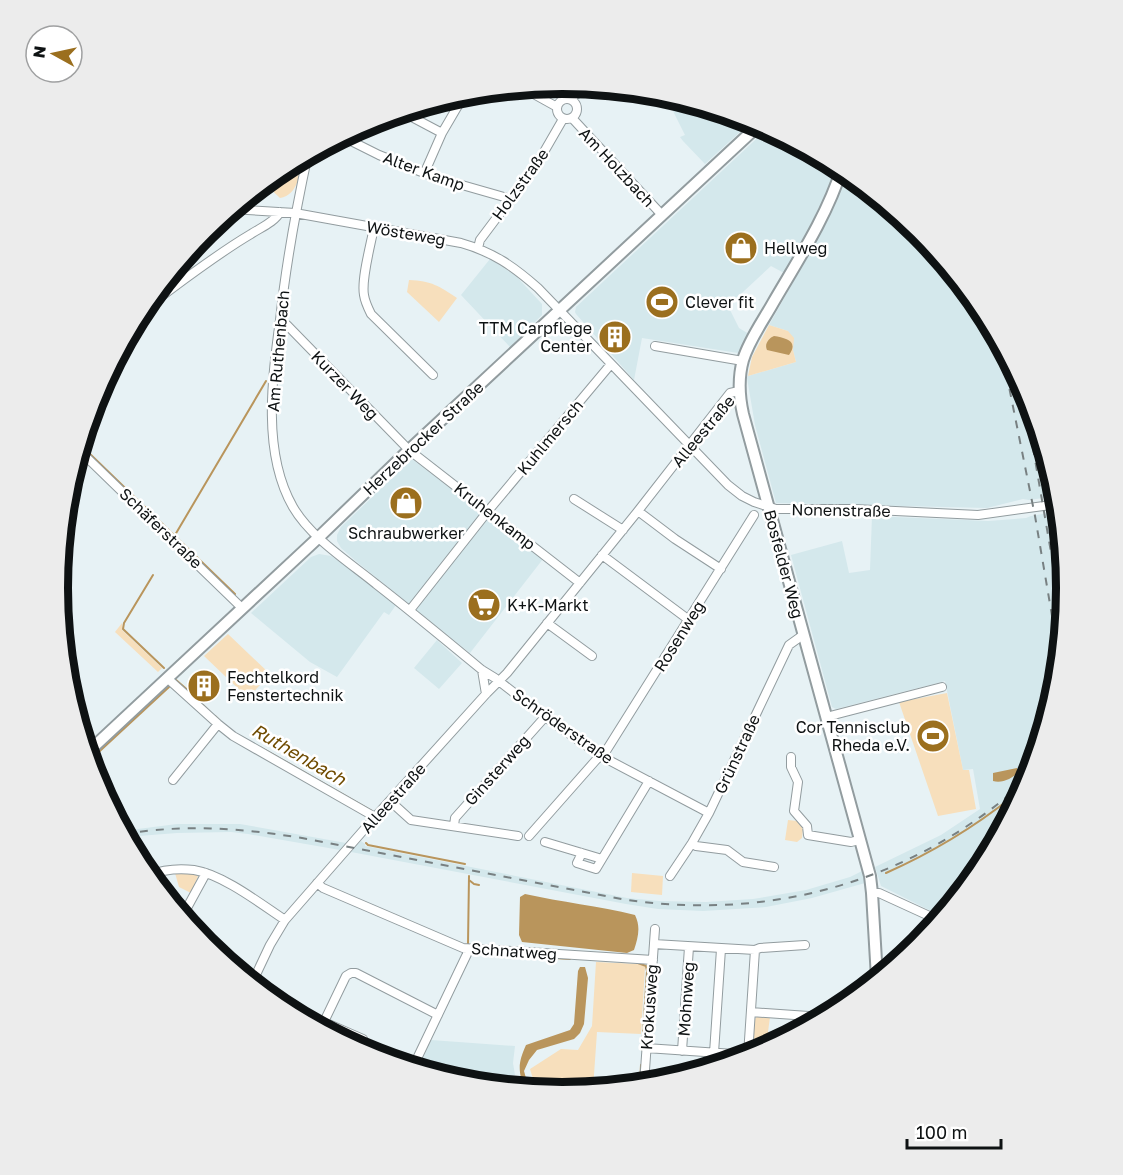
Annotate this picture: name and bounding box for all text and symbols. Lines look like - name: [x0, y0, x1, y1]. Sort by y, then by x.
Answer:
- north arrow: [24, 24, 84, 84]
- text: N: [28, 44, 50, 59]
- street label: Am Holzbach: [575, 123, 659, 211]
- street label: Holzstraße: [487, 144, 553, 224]
- street label: Alter Kamp: [381, 147, 468, 195]
- street label: Wösteweg: [365, 216, 447, 250]
- shop icon: Hellweg: [723, 230, 759, 266]
- place label: Hellweg: [764, 238, 827, 258]
- sports icon: Clever fit: [644, 284, 680, 320]
- street label: Am Ruthenbach: [263, 289, 293, 413]
- place label: Clever fit: [685, 292, 755, 312]
- place label: TTM Carpflege Center: [479, 318, 592, 356]
- building icon: TTM Carpflege Center: [597, 319, 633, 355]
- street label: Kurzer Weg: [307, 346, 383, 424]
- street label: Herzebrocker Straße: [358, 377, 488, 499]
- street label: Alleestraße: [667, 391, 739, 471]
- street label: Kuhlmersch: [513, 395, 587, 479]
- street label: Kruhenkamp: [450, 478, 540, 554]
- street label: Schäferstraße: [115, 483, 207, 573]
- shop icon: Schraubwerker: [388, 485, 424, 521]
- street label: Nonenstraße: [791, 499, 891, 521]
- street label: Bosfelder Weg: [760, 507, 808, 621]
- place label: Schraubwerker: [348, 523, 464, 543]
- supermarket icon: K+K-Markt: [466, 587, 502, 623]
- place label: K+K-Markt: [507, 595, 589, 615]
- street label: Rosenweg: [649, 597, 709, 675]
- place label: Fechtelkord Fenstertechnik: [227, 667, 344, 705]
- building icon: Fechtelkord Fenstertechnik: [186, 668, 222, 704]
- street label: Schröderstraße: [509, 684, 617, 768]
- street label: Grünstraße: [710, 711, 764, 797]
- place label: Cor Tennisclub Rheda e.V.: [796, 717, 910, 755]
- water label: Ruthenbach: [248, 718, 351, 790]
- sports icon: Cor Tennisclub Rheda e.V.: [915, 718, 951, 754]
- street label: Ginsterweg: [460, 731, 534, 809]
- street label: Alleestraße: [356, 759, 430, 837]
- street label: Schnatweg: [470, 938, 558, 964]
- street label: Mohnweg: [673, 961, 699, 1037]
- street label: Krokusweg: [636, 963, 662, 1051]
- scale bar: [907, 1112, 1002, 1150]
- text: 100 m: [916, 1121, 967, 1143]

